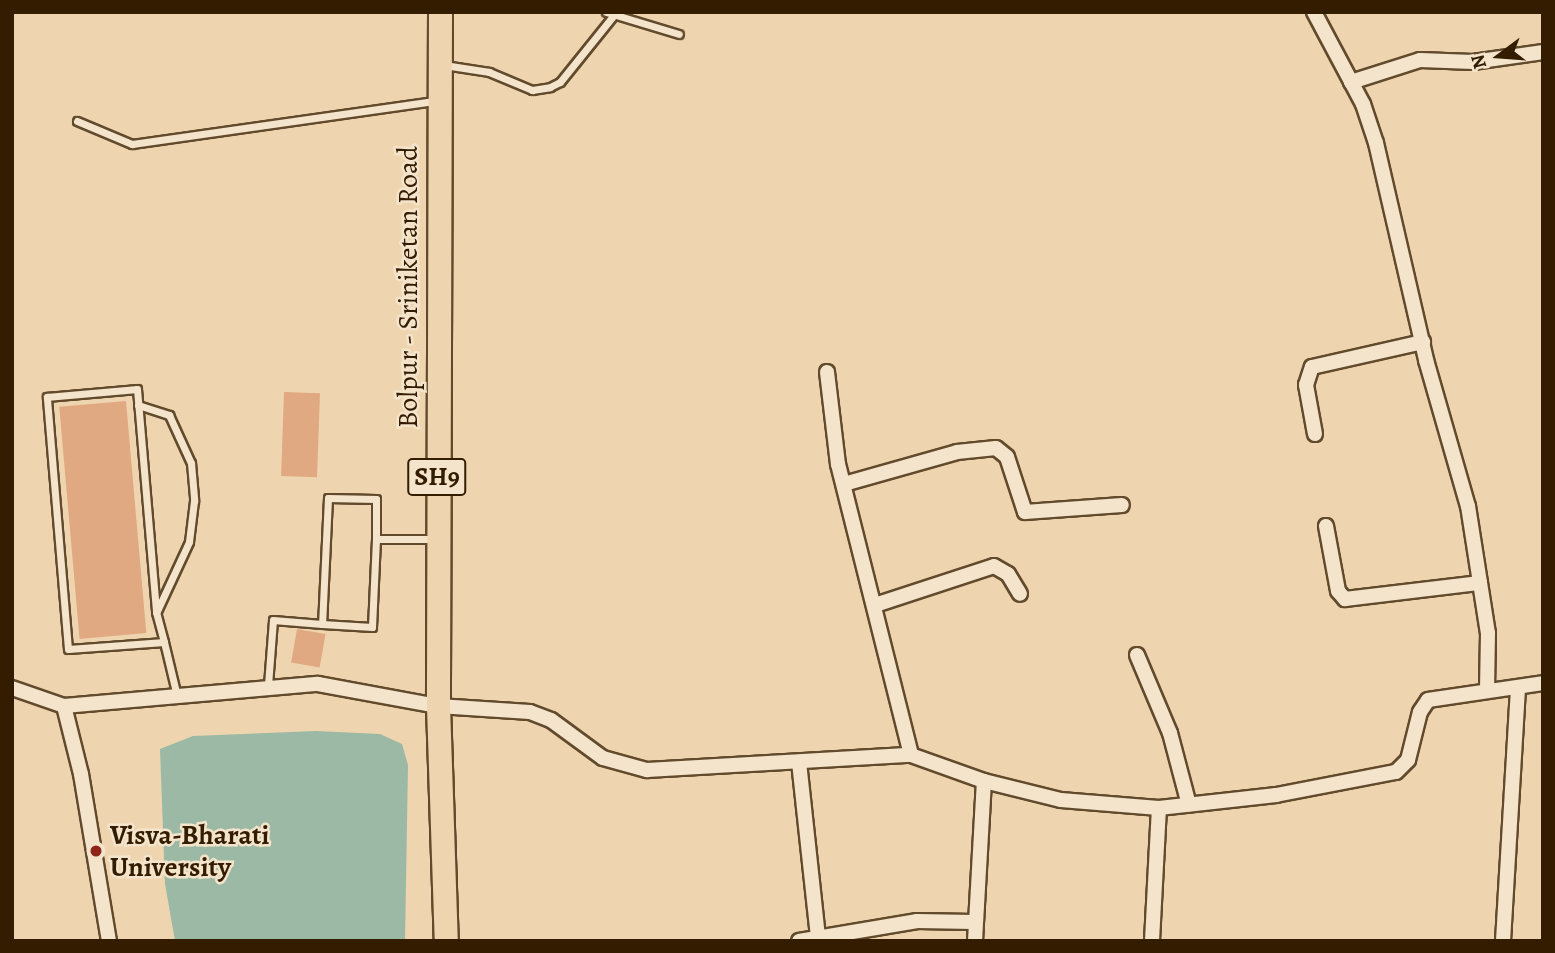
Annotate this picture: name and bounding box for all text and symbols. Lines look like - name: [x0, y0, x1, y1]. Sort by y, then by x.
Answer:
- north arrow: [1464, 21, 1534, 91]
- text: N: [1464, 52, 1493, 72]
- street label: Bolpur - Sriniketan Road: [391, 145, 425, 429]
- road number: SH9: [407, 454, 467, 499]
- place label: Visva-Bharati University: [110, 818, 270, 884]
- marker: Visva-Bharati University: [88, 843, 104, 859]

